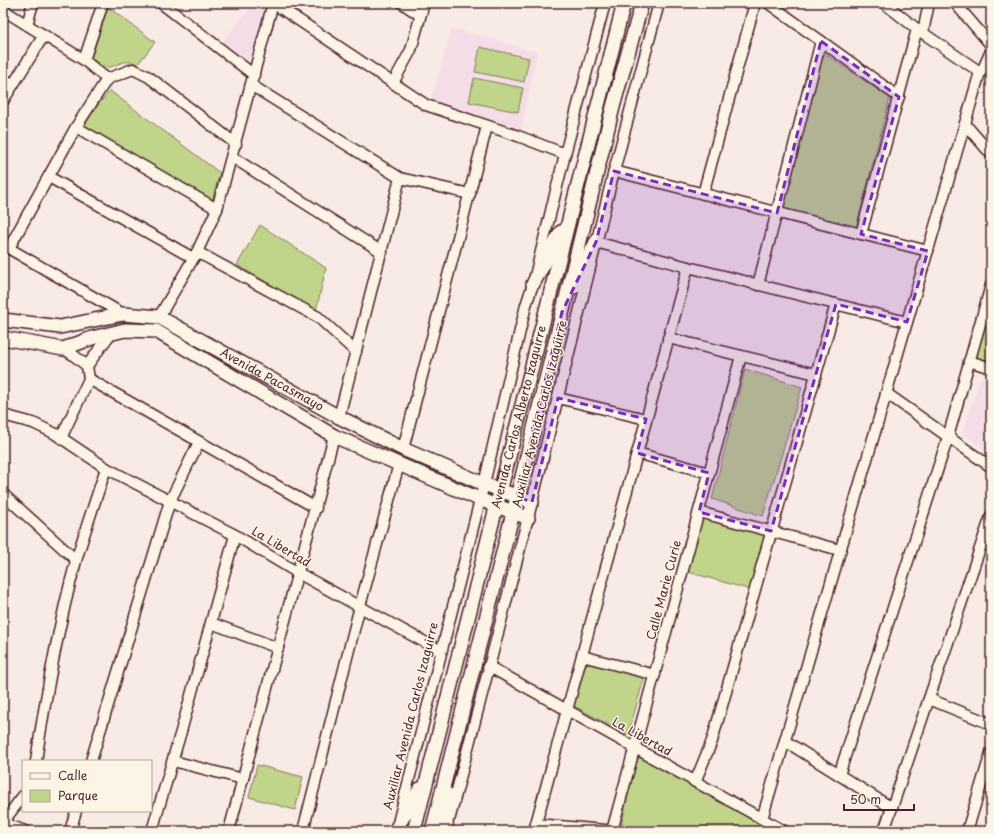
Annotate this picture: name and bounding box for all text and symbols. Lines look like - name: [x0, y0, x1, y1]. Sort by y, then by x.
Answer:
- street label: Auxiliar Avenida Carlos Izaguirre: [507, 318, 571, 509]
- street label: Avenida Carlos Alberto Izaguirre: [486, 323, 550, 510]
- street label: Avenida Pacasmayo: [217, 343, 328, 415]
- street label: La Libertad: [249, 521, 314, 571]
- street label: Calle Marie Curie: [641, 537, 685, 642]
- street label: Auxiliar Avenida Carlos Izaguirre: [378, 620, 442, 811]
- street label: La Libertad: [609, 712, 676, 760]
- legend: [22, 760, 152, 812]
- text: Calle: [58, 766, 88, 784]
- text: Parque: [58, 786, 98, 804]
- scale bar: [844, 786, 914, 812]
- text: 50 m: [850, 790, 881, 808]

